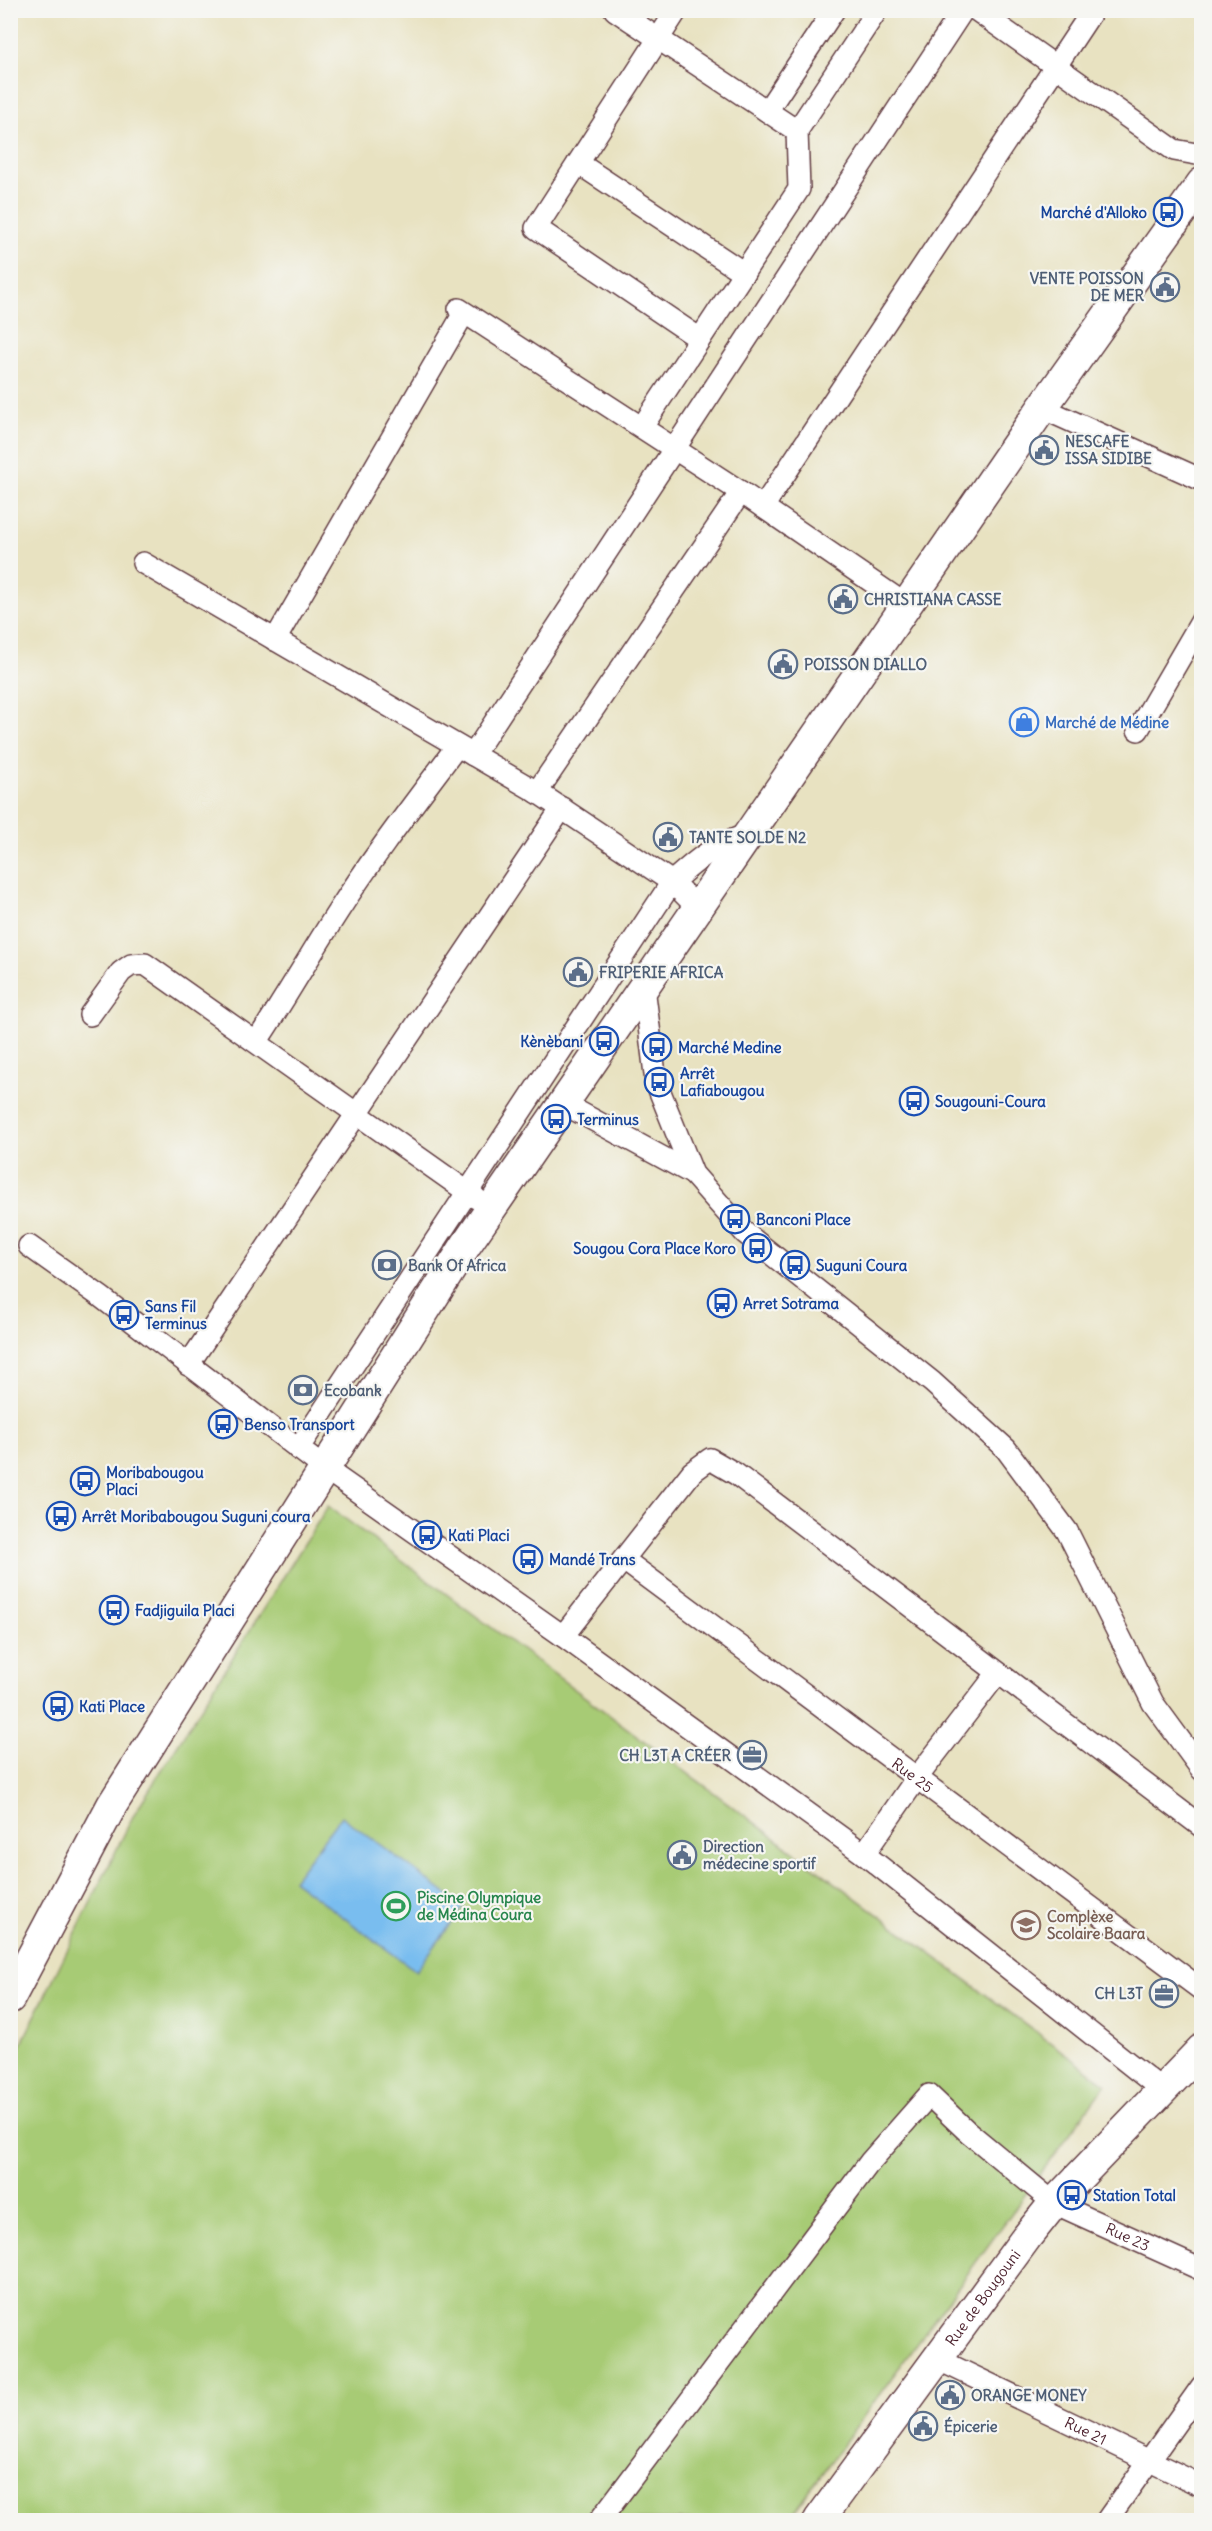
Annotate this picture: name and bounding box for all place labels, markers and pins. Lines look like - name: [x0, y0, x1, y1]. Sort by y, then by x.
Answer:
- bus stop icon: Marché d'Alloko: [1152, 196, 1184, 228]
- place label: Marché d'Alloko: [1041, 203, 1148, 222]
- place label: VENTE POISSON DE MER: [1030, 269, 1144, 305]
- public building icon: VENTE POISSON DE MER: [1149, 271, 1181, 303]
- place label: NESCAFE ISSA SIDIBE: [1065, 432, 1152, 468]
- public building icon: NESCAFE ISSA SIDIBE: [1028, 434, 1060, 466]
- public building icon: CHRISTIANA CASSE: [827, 583, 859, 615]
- place label: CHRISTIANA CASSE: [864, 590, 1002, 609]
- public building icon: POISSON DIALLO: [767, 648, 799, 680]
- place label: POISSON DIALLO: [804, 655, 927, 674]
- shop icon: Marché de Médine: [1008, 706, 1040, 738]
- place label: Marché de Médine: [1045, 713, 1169, 732]
- public building icon: TANTE SOLDE N2: [652, 821, 684, 853]
- place label: TANTE SOLDE N2: [689, 828, 806, 847]
- public building icon: FRIPERIE AFRICA: [562, 956, 594, 988]
- place label: FRIPERIE AFRICA: [599, 963, 724, 982]
- bus stop icon: Kènèbani: [588, 1025, 620, 1057]
- bus stop icon: Marché Medine: [641, 1031, 673, 1063]
- place label: Kènèbani: [520, 1032, 583, 1051]
- place label: Marché Medine: [678, 1038, 782, 1057]
- place label: Arrêt Lafiabougou: [680, 1064, 765, 1101]
- bus stop icon: Arrêt Lafiabougou: [643, 1066, 675, 1098]
- bus stop icon: Sougouni-Coura: [898, 1085, 930, 1117]
- place label: Sougouni-Coura: [935, 1092, 1046, 1112]
- bus stop icon: Terminus: [540, 1103, 572, 1135]
- place label: Terminus: [577, 1110, 639, 1129]
- bus stop icon: Banconi Place: [719, 1203, 751, 1235]
- place label: Banconi Place: [756, 1210, 851, 1229]
- bus stop icon: Sougou Cora Place Koro: [741, 1232, 773, 1264]
- place label: Sougou Cora Place Koro: [573, 1239, 737, 1259]
- bank icon: Bank Of Africa: [371, 1249, 403, 1281]
- bus stop icon: Suguni Coura: [779, 1249, 811, 1281]
- place label: Bank Of Africa: [408, 1256, 507, 1275]
- place label: Suguni Coura: [816, 1256, 908, 1276]
- bus stop icon: Arret Sotrama: [706, 1287, 738, 1319]
- place label: Arret Sotrama: [743, 1294, 840, 1313]
- place label: Sans Fil Terminus: [145, 1297, 207, 1333]
- bus stop icon: Sans Fil Terminus: [108, 1299, 140, 1331]
- bank icon: Ecobank: [287, 1374, 319, 1406]
- place label: Ecobank: [324, 1381, 382, 1400]
- bus stop icon: Benso Transport: [207, 1408, 239, 1440]
- place label: Benso Transport: [244, 1415, 355, 1435]
- place label: Moribabougou Placi: [106, 1463, 204, 1499]
- bus stop icon: Moribabougou Placi: [69, 1465, 101, 1497]
- bus stop icon: Arrêt Moribabougou Suguni coura: [45, 1500, 77, 1532]
- place label: Arrêt Moribabougou Suguni coura: [82, 1507, 311, 1527]
- bus stop icon: Kati Placi: [411, 1519, 443, 1551]
- place label: Kati Placi: [448, 1526, 510, 1545]
- bus stop icon: Mandé Trans: [512, 1543, 544, 1575]
- place label: Mandé Trans: [549, 1550, 636, 1569]
- bus stop icon: Fadjiguila Placi: [98, 1594, 130, 1626]
- place label: Fadjiguila Placi: [135, 1601, 235, 1621]
- bus stop icon: Kati Place: [42, 1690, 74, 1722]
- place label: Kati Place: [79, 1697, 145, 1716]
- office icon: CH L3T A CRÉER: [736, 1739, 768, 1771]
- place label: CH L3T A CRÉER: [619, 1745, 731, 1765]
- place label: Direction médecine sportif: [703, 1837, 817, 1874]
- public building icon: Direction médecine sportif: [666, 1839, 698, 1871]
- place label: Piscine Olympique de Médina Coura: [417, 1888, 541, 1924]
- sports icon: Piscine Olympique de Médina Coura: [380, 1890, 412, 1922]
- place label: Complèxe Scolaire Baara: [1047, 1907, 1146, 1943]
- school or university icon: Complèxe Scolaire Baara: [1010, 1909, 1042, 1941]
- office icon: CH L3T: [1148, 1977, 1180, 2009]
- place label: CH L3T: [1094, 1984, 1143, 2003]
- bus stop icon: Station Total: [1056, 2179, 1088, 2211]
- place label: Station Total: [1093, 2186, 1176, 2205]
- public building icon: ORANGE MONEY: [934, 2379, 966, 2411]
- place label: ORANGE MONEY: [971, 2386, 1087, 2405]
- public building icon: Épicerie: [907, 2410, 939, 2442]
- place label: Épicerie: [944, 2416, 998, 2437]

